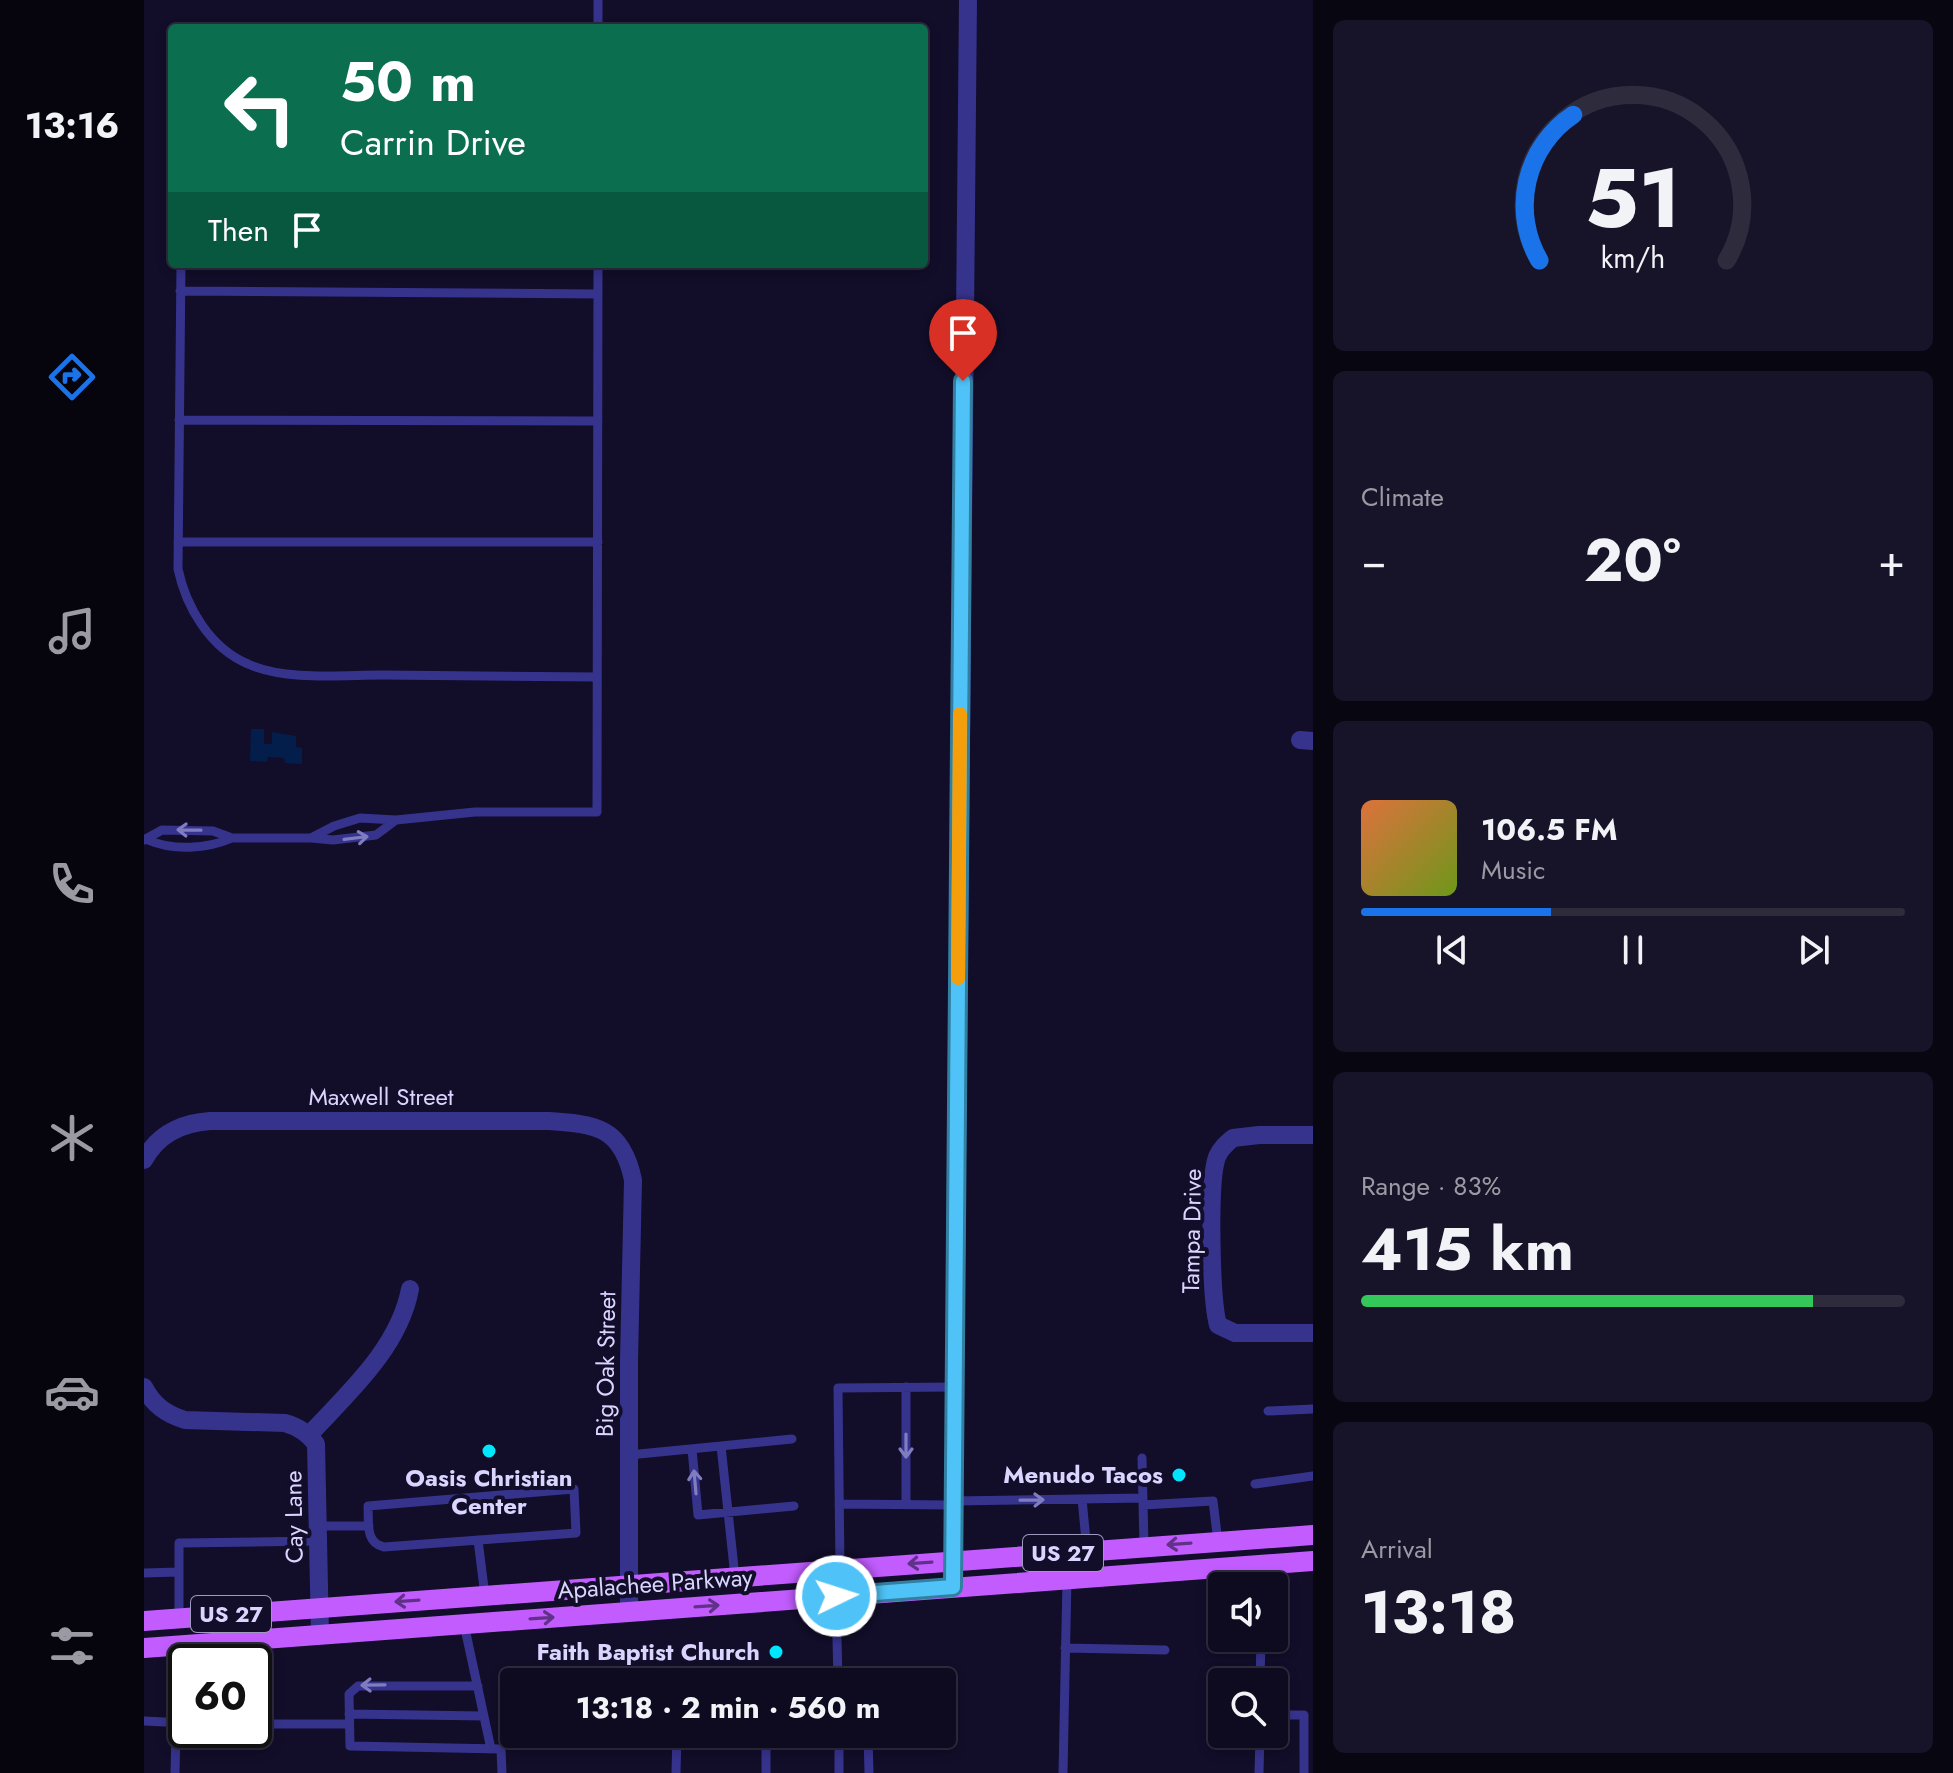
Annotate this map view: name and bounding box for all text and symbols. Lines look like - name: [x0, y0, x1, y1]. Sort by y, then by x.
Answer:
- text: 50 m: [340, 41, 476, 122]
- icon: left: [208, 56, 312, 160]
- text: 13:16: [25, 99, 119, 151]
- text: Carrin Drive: [340, 116, 526, 168]
- text: 51: [1585, 138, 1681, 258]
- icon: arrive: [285, 208, 329, 252]
- text: Then: [208, 209, 269, 252]
- text: km/h: [1601, 237, 1665, 279]
- pin: [929, 299, 997, 381]
- icon: arrive: [941, 311, 985, 355]
- icon: directions: [44, 349, 100, 405]
- text: Climate: [1361, 478, 1444, 516]
- text: 20°: [1584, 517, 1681, 604]
- text: −: [1361, 529, 1387, 593]
- text: +: [1878, 529, 1905, 593]
- icon: music: [44, 603, 100, 659]
- text: 106.5 FM: [1481, 808, 1618, 851]
- one-way arrow: [176, 823, 203, 838]
- one-way arrow: [342, 830, 369, 845]
- text: Music: [1481, 851, 1545, 889]
- icon: phone: [44, 856, 100, 912]
- icon: previous: [1430, 928, 1474, 972]
- icon: pause: [1611, 928, 1655, 972]
- icon: next: [1792, 928, 1836, 972]
- street label: Maxwell Street: [308, 1079, 454, 1114]
- icon: climate: [44, 1110, 100, 1166]
- text: Range · 83%: [1361, 1167, 1501, 1205]
- street label: Tampa Drive: [1173, 1168, 1210, 1294]
- text: 415 km: [1361, 1206, 1574, 1293]
- street label: Big Oak Street: [587, 1290, 624, 1437]
- icon: car: [44, 1364, 100, 1420]
- one-way arrow: [898, 1432, 914, 1459]
- marker: Oasis Christian Center: [480, 1442, 498, 1460]
- place label: Menudo Tacos: [1003, 1457, 1163, 1492]
- place label: Oasis Christian Center: [405, 1460, 573, 1523]
- marker: Menudo Tacos: [1170, 1466, 1188, 1484]
- one-way arrow: [687, 1469, 702, 1496]
- street label: Cay Lane: [275, 1470, 312, 1564]
- one-way arrow: [1018, 1492, 1045, 1508]
- text: Arrival: [1361, 1530, 1433, 1568]
- road number: US 27: [1023, 1535, 1103, 1571]
- one-way arrow: [1166, 1537, 1193, 1552]
- position arrow: [794, 1554, 878, 1638]
- one-way arrow: [907, 1556, 934, 1571]
- street label: Apalachee Parkway: [556, 1559, 754, 1608]
- text: 13:18: [1361, 1569, 1516, 1656]
- map controls: [1208, 1572, 1288, 1748]
- button: sound: [1208, 1572, 1288, 1652]
- one-way arrow: [394, 1594, 421, 1609]
- road number: US 27: [191, 1596, 271, 1632]
- one-way arrow: [693, 1598, 720, 1613]
- one-way arrow: [528, 1610, 555, 1625]
- icon: filters: [44, 1618, 100, 1674]
- place label: Faith Baptist Church: [536, 1634, 760, 1669]
- marker: Faith Baptist Church: [767, 1643, 785, 1661]
- speed limit sign: 60: [168, 1644, 272, 1748]
- button: search: [1208, 1668, 1288, 1748]
- one-way arrow: [360, 1677, 387, 1693]
- text: 13:18 · 2 min · 560 m: [576, 1686, 880, 1729]

